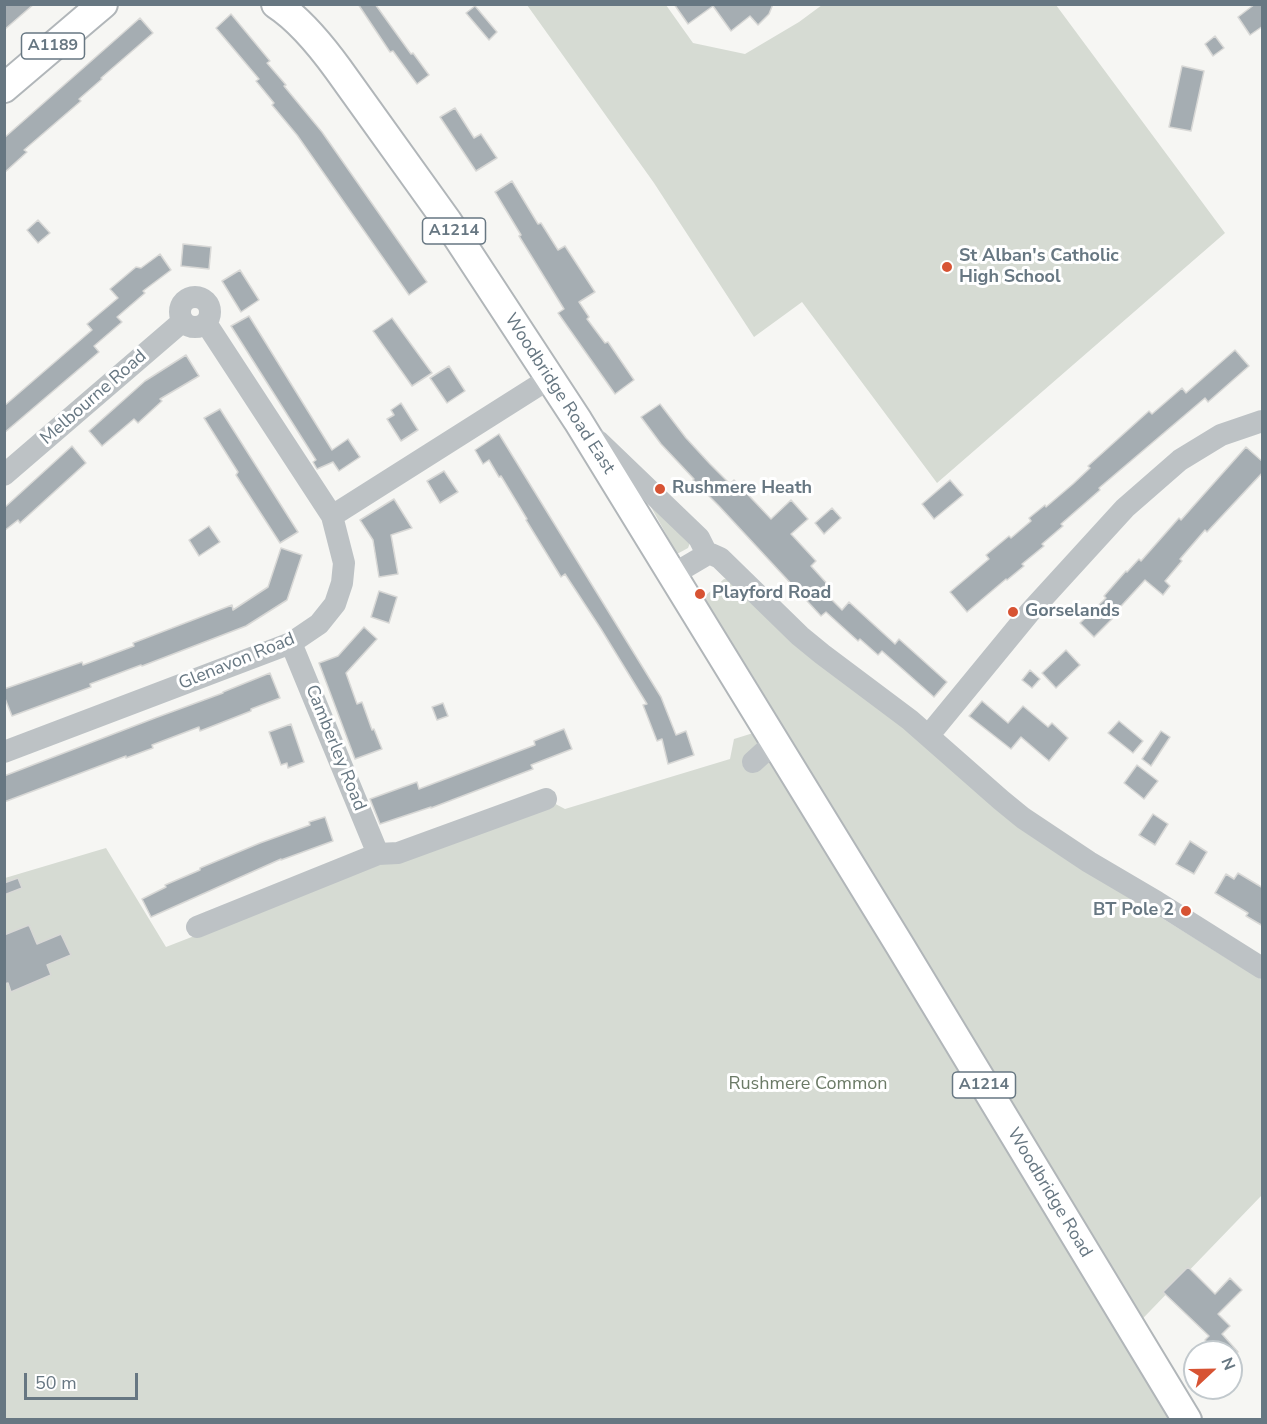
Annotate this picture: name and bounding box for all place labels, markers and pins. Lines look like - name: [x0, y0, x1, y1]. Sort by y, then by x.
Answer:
- place label: St Alban's Catholic High School: [959, 246, 1119, 288]
- marker: St Alban's Catholic High School: [940, 260, 954, 274]
- place label: Rushmere Heath: [672, 478, 812, 500]
- marker: Rushmere Heath: [653, 482, 667, 496]
- place label: Playford Road: [712, 583, 831, 605]
- marker: Playford Road: [693, 587, 707, 601]
- place label: Gorselands: [1025, 601, 1120, 623]
- marker: Gorselands: [1006, 605, 1020, 619]
- place label: BT Pole 2: [1093, 900, 1174, 922]
- marker: BT Pole 2: [1179, 904, 1193, 918]

